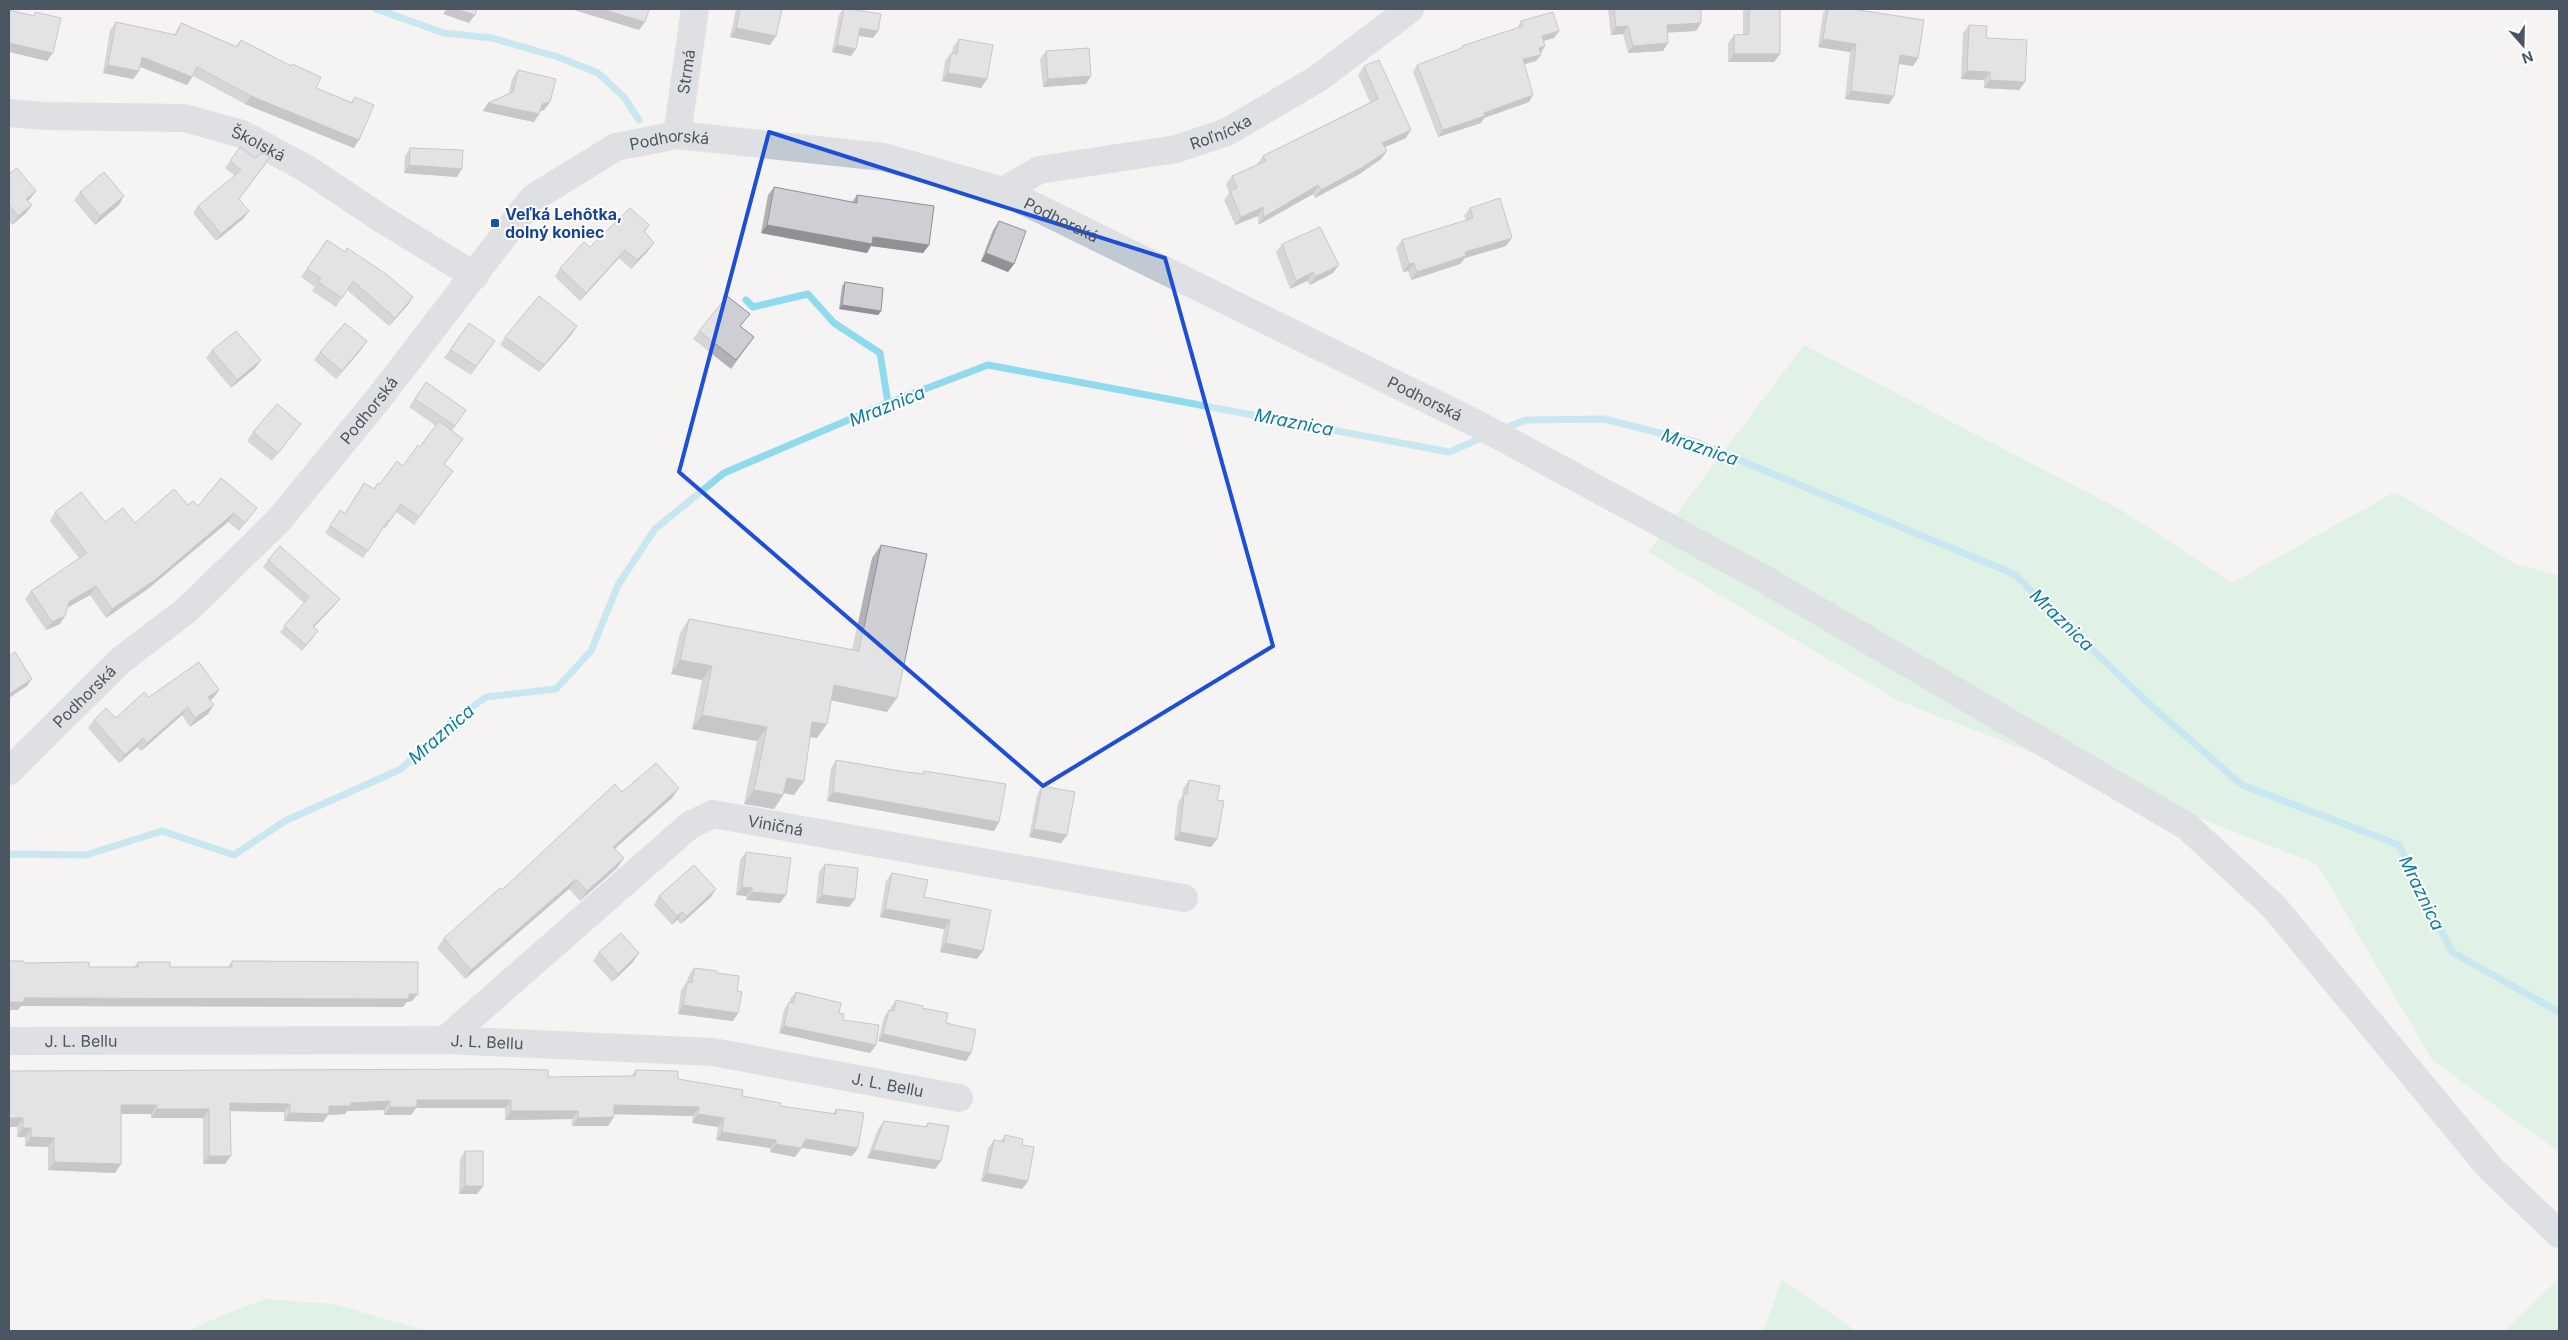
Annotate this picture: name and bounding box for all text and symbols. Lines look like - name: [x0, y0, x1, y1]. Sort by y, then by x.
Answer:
- north arrow: [2498, 20, 2548, 70]
- street label: Strmá: [673, 48, 699, 95]
- text: N: [2520, 48, 2536, 67]
- street label: Roľnícka: [1187, 110, 1255, 154]
- street label: Školská: [229, 122, 289, 166]
- street label: Podhorská: [628, 125, 710, 154]
- street label: Podhorská: [1021, 193, 1102, 247]
- place label: Veľká Lehôtka, dolný koniec: [505, 204, 622, 242]
- marker: Veľká Lehôtka, dolný koniec: [489, 217, 501, 229]
- street label: Podhorská: [336, 372, 402, 448]
- street label: Podhorská: [1384, 372, 1466, 425]
- water label: Mraznica: [846, 381, 928, 431]
- water label: Mraznica: [1253, 404, 1335, 440]
- water label: Mraznica: [1659, 424, 1741, 470]
- water label: Mraznica: [2026, 585, 2098, 655]
- street label: Podhorská: [49, 661, 120, 732]
- water label: Mraznica: [404, 700, 478, 768]
- street label: Viničná: [746, 810, 805, 840]
- water label: Mraznica: [2395, 852, 2449, 934]
- street label: J. L. Bellu: [450, 1030, 524, 1053]
- street label: J. L. Bellu: [45, 1031, 117, 1051]
- street label: J. L. Bellu: [850, 1068, 925, 1101]

